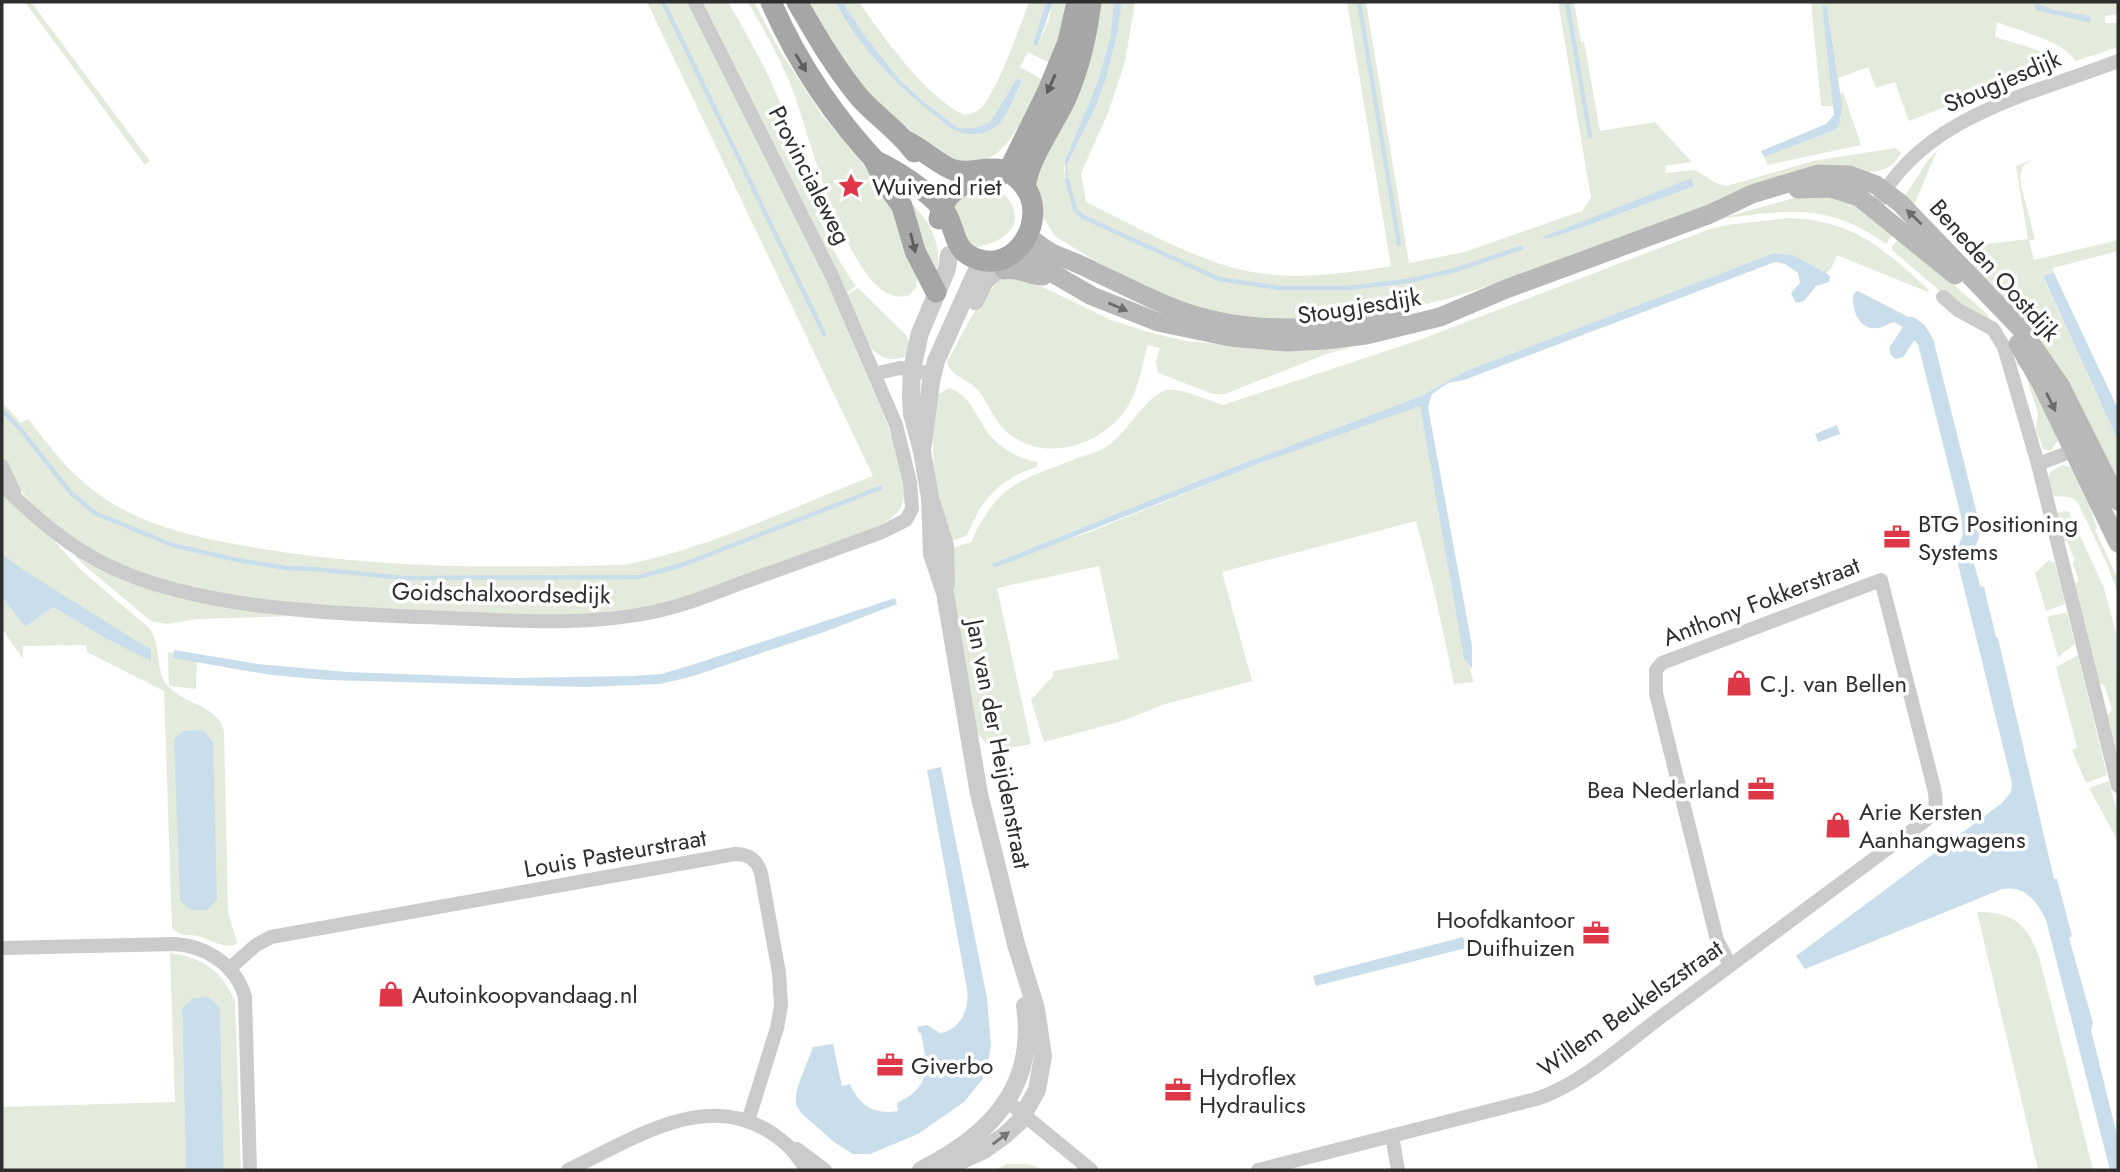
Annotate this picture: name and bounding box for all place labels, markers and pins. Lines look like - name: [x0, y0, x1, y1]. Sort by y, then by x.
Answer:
- place label: Wuivend riet: [872, 169, 1002, 204]
- place icon: Wuivend riet: [836, 171, 866, 201]
- place label: BTG Positioning Systems: [1918, 506, 2078, 569]
- office icon: BTG Positioning Systems: [1882, 522, 1912, 552]
- place label: C.J. van Bellen: [1760, 666, 1907, 701]
- shop icon: C.J. van Bellen: [1724, 668, 1754, 698]
- place label: Bea Nederland: [1587, 772, 1740, 807]
- office icon: Bea Nederland: [1746, 774, 1776, 804]
- place label: Arie Kersten Aanhangwagens: [1859, 794, 2026, 857]
- shop icon: Arie Kersten Aanhangwagens: [1823, 810, 1853, 840]
- place label: Hoofdkantoor Duifhuizen: [1436, 902, 1576, 965]
- office icon: Hoofdkantoor Duifhuizen: [1581, 918, 1611, 948]
- place label: Autoinkoopvandaag.nl: [412, 977, 638, 1012]
- shop icon: Autoinkoopvandaag.nl: [376, 979, 406, 1009]
- place label: Giverbo: [911, 1048, 993, 1083]
- office icon: Giverbo: [875, 1050, 905, 1080]
- place label: Hydroflex Hydraulics: [1199, 1059, 1306, 1122]
- office icon: Hydroflex Hydraulics: [1163, 1075, 1193, 1105]

